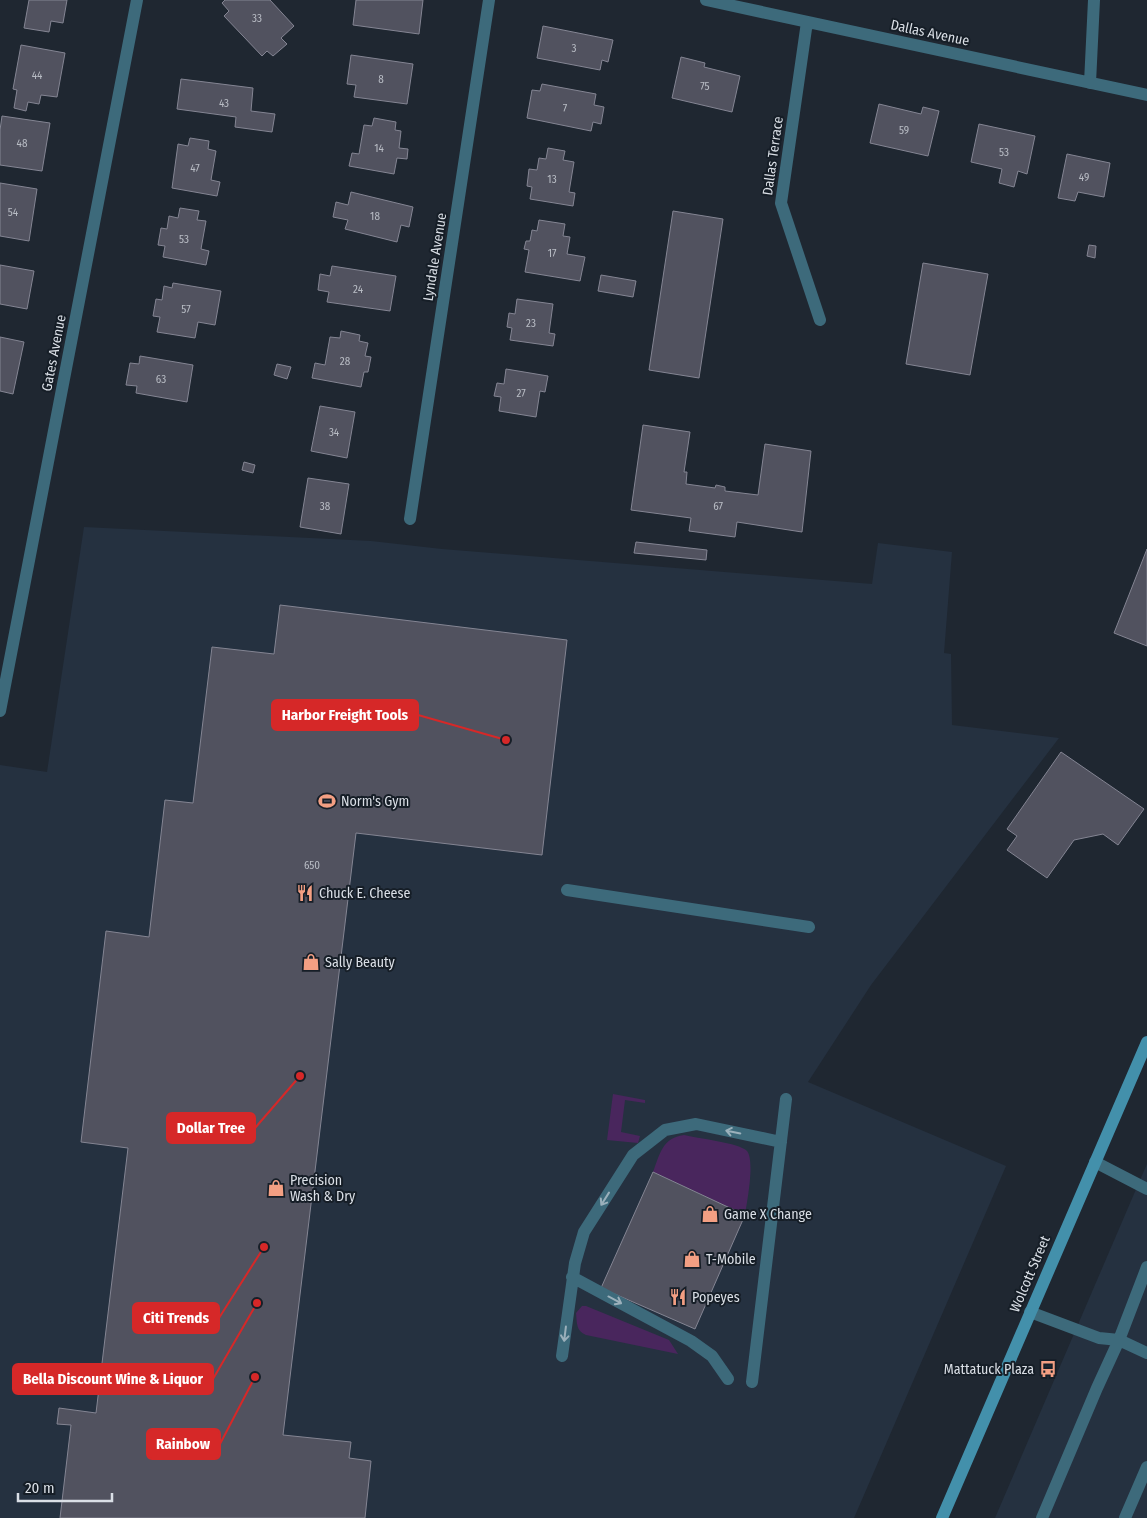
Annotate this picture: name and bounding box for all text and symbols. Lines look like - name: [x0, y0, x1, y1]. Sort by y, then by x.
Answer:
- house number: 33: [252, 12, 262, 25]
- street label: Dallas Avenue: [889, 16, 971, 50]
- house number: 3: [572, 42, 577, 55]
- house number: 44: [32, 69, 43, 82]
- house number: 8: [378, 73, 384, 86]
- house number: 75: [700, 80, 710, 93]
- house number: 43: [219, 97, 229, 110]
- house number: 7: [563, 102, 568, 115]
- street label: Dallas Terrace: [759, 115, 787, 197]
- house number: 59: [899, 124, 909, 137]
- house number: 48: [17, 137, 28, 150]
- house number: 14: [374, 142, 384, 155]
- house number: 53: [999, 146, 1009, 159]
- house number: 47: [190, 162, 200, 175]
- house number: 49: [1079, 171, 1089, 184]
- house number: 13: [547, 173, 557, 186]
- house number: 54: [8, 206, 19, 219]
- house number: 18: [370, 210, 380, 223]
- street label: Lyndale Avenue: [420, 212, 450, 302]
- house number: 53: [179, 233, 189, 246]
- house number: 17: [548, 247, 557, 260]
- house number: 24: [353, 283, 364, 296]
- house number: 57: [181, 303, 191, 316]
- street label: Gates Avenue: [38, 313, 70, 393]
- house number: 23: [526, 317, 536, 330]
- house number: 28: [340, 355, 351, 368]
- house number: 63: [156, 373, 166, 386]
- house number: 27: [516, 387, 526, 400]
- house number: 34: [329, 426, 340, 439]
- house number: 38: [320, 500, 331, 513]
- house number: 67: [713, 500, 723, 513]
- callout: Harbor Freight Tools: [272, 700, 418, 730]
- text: Harbor Freight Tools: [282, 706, 409, 724]
- sports icon: Norm's Gym: [317, 791, 337, 811]
- place label: Norm's Gym: [341, 793, 409, 810]
- house number: 650: [304, 859, 320, 872]
- restaurant icon: Chuck E. Cheese: [295, 883, 315, 903]
- place label: Chuck E. Cheese: [319, 885, 410, 902]
- shop icon: Sally Beauty: [301, 952, 321, 972]
- place label: Sally Beauty: [325, 954, 396, 971]
- callout: Dollar Tree: [167, 1113, 255, 1143]
- text: Dollar Tree: [177, 1119, 246, 1137]
- one-way arrow: [726, 1127, 742, 1136]
- place label: Precision Wash & Dry: [290, 1172, 356, 1205]
- shop icon: Precision Wash & Dry: [266, 1178, 286, 1198]
- one-way arrow: [600, 1192, 610, 1206]
- shop icon: Game X Change: [700, 1204, 720, 1224]
- place label: Game X Change: [724, 1206, 812, 1223]
- street label: Wolcott Street: [1006, 1233, 1054, 1315]
- shop icon: T-Mobile: [682, 1249, 702, 1269]
- place label: T-Mobile: [706, 1251, 756, 1268]
- restaurant icon: Popeyes: [668, 1287, 688, 1307]
- place label: Popeyes: [692, 1289, 740, 1306]
- one-way arrow: [608, 1295, 623, 1305]
- callout: Citi Trends: [133, 1303, 219, 1333]
- text: Citi Trends: [143, 1309, 210, 1327]
- one-way arrow: [560, 1326, 570, 1342]
- bus stop icon: Mattatuck Plaza: [1038, 1359, 1058, 1379]
- place label: Mattatuck Plaza: [944, 1361, 1034, 1378]
- callout: Bella Discount Wine & Liquor: [13, 1364, 213, 1394]
- text: Bella Discount Wine & Liquor: [23, 1370, 204, 1388]
- callout: Rainbow: [147, 1429, 220, 1459]
- text: Rainbow: [156, 1435, 211, 1453]
- scale bar: [18, 1470, 111, 1502]
- text: 20 m: [25, 1479, 55, 1497]

